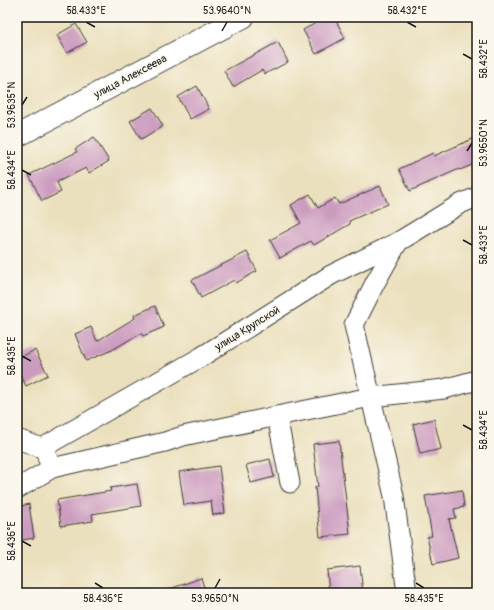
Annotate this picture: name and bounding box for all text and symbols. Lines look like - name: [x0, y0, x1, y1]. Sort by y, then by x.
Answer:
- text: 58.433°E: [66, 5, 106, 17]
- text: 53.9640°N: [203, 5, 251, 17]
- text: 58.432°E: [387, 5, 427, 17]
- text: 58.432°E: [478, 39, 490, 79]
- street label: улица Алексеева: [91, 52, 169, 102]
- text: 53.9635°N: [6, 82, 18, 128]
- text: 53.9650°N: [478, 119, 490, 167]
- text: 58.434°E: [6, 150, 18, 190]
- text: 58.433°E: [478, 225, 490, 265]
- street label: улица Крупской: [212, 303, 282, 354]
- text: 58.435°E: [6, 336, 18, 376]
- text: 58.434°E: [478, 410, 490, 450]
- text: 58.436°E: [6, 521, 18, 561]
- text: 58.436°E: [83, 593, 123, 605]
- text: 53.9650°N: [191, 593, 239, 605]
- text: 58.435°E: [404, 593, 444, 605]

